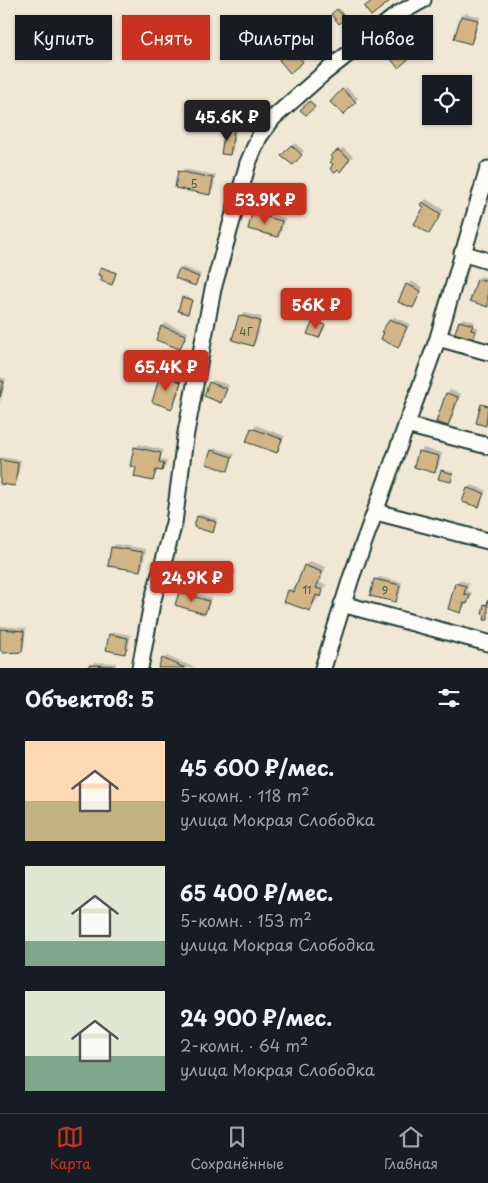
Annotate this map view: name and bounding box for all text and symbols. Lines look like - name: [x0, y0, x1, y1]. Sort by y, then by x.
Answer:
- chip: Купить: [15, 15, 112, 60]
- chip: Снять: [122, 15, 210, 60]
- chip: Фильтры: [220, 15, 332, 60]
- chip: Новое: [342, 15, 433, 60]
- map controls: [422, 75, 472, 125]
- button: locate: [422, 75, 472, 125]
- pin: 45.6K ₽: [181, 100, 273, 142]
- text: 45.6K ₽: [195, 104, 259, 128]
- house number: 5: [190, 175, 198, 192]
- pin: 53.9K ₽: [219, 182, 311, 225]
- text: 53.9K ₽: [234, 187, 296, 211]
- pin: 56K ₽: [281, 288, 351, 330]
- text: 56K ₽: [292, 292, 340, 316]
- house number: 4Г: [239, 323, 253, 340]
- pin: 65.4K ₽: [120, 350, 212, 392]
- text: 65.4K ₽: [134, 354, 198, 378]
- pin: 24.9K ₽: [146, 560, 238, 603]
- text: 24.9K ₽: [161, 565, 223, 589]
- house number: 11: [302, 581, 312, 598]
- house number: 9: [382, 582, 388, 599]
- text: Объектов: 5: [25, 682, 154, 714]
- icon: filters: [435, 684, 463, 712]
- text: 45 600 ₽/мес.: [180, 751, 334, 783]
- icon: home: [65, 761, 125, 821]
- text: 5-комн. · 118 m²: [180, 783, 310, 807]
- text: улица Мокрая Слободка: [180, 807, 375, 831]
- text: 65 400 ₽/мес.: [180, 876, 333, 908]
- icon: home: [65, 886, 125, 946]
- text: 5-комн. · 153 m²: [180, 908, 312, 932]
- text: улица Мокрая Слободка: [180, 932, 375, 956]
- text: 24 900 ₽/мес.: [180, 1001, 332, 1033]
- icon: home: [65, 1011, 125, 1071]
- text: 2-комн. · 64 m²: [180, 1033, 308, 1057]
- text: улица Мокрая Слободка: [180, 1057, 375, 1081]
- tab: Карта: [50, 1123, 91, 1174]
- tab: Сохранённые: [191, 1123, 284, 1174]
- tab: Главная: [384, 1123, 438, 1174]

